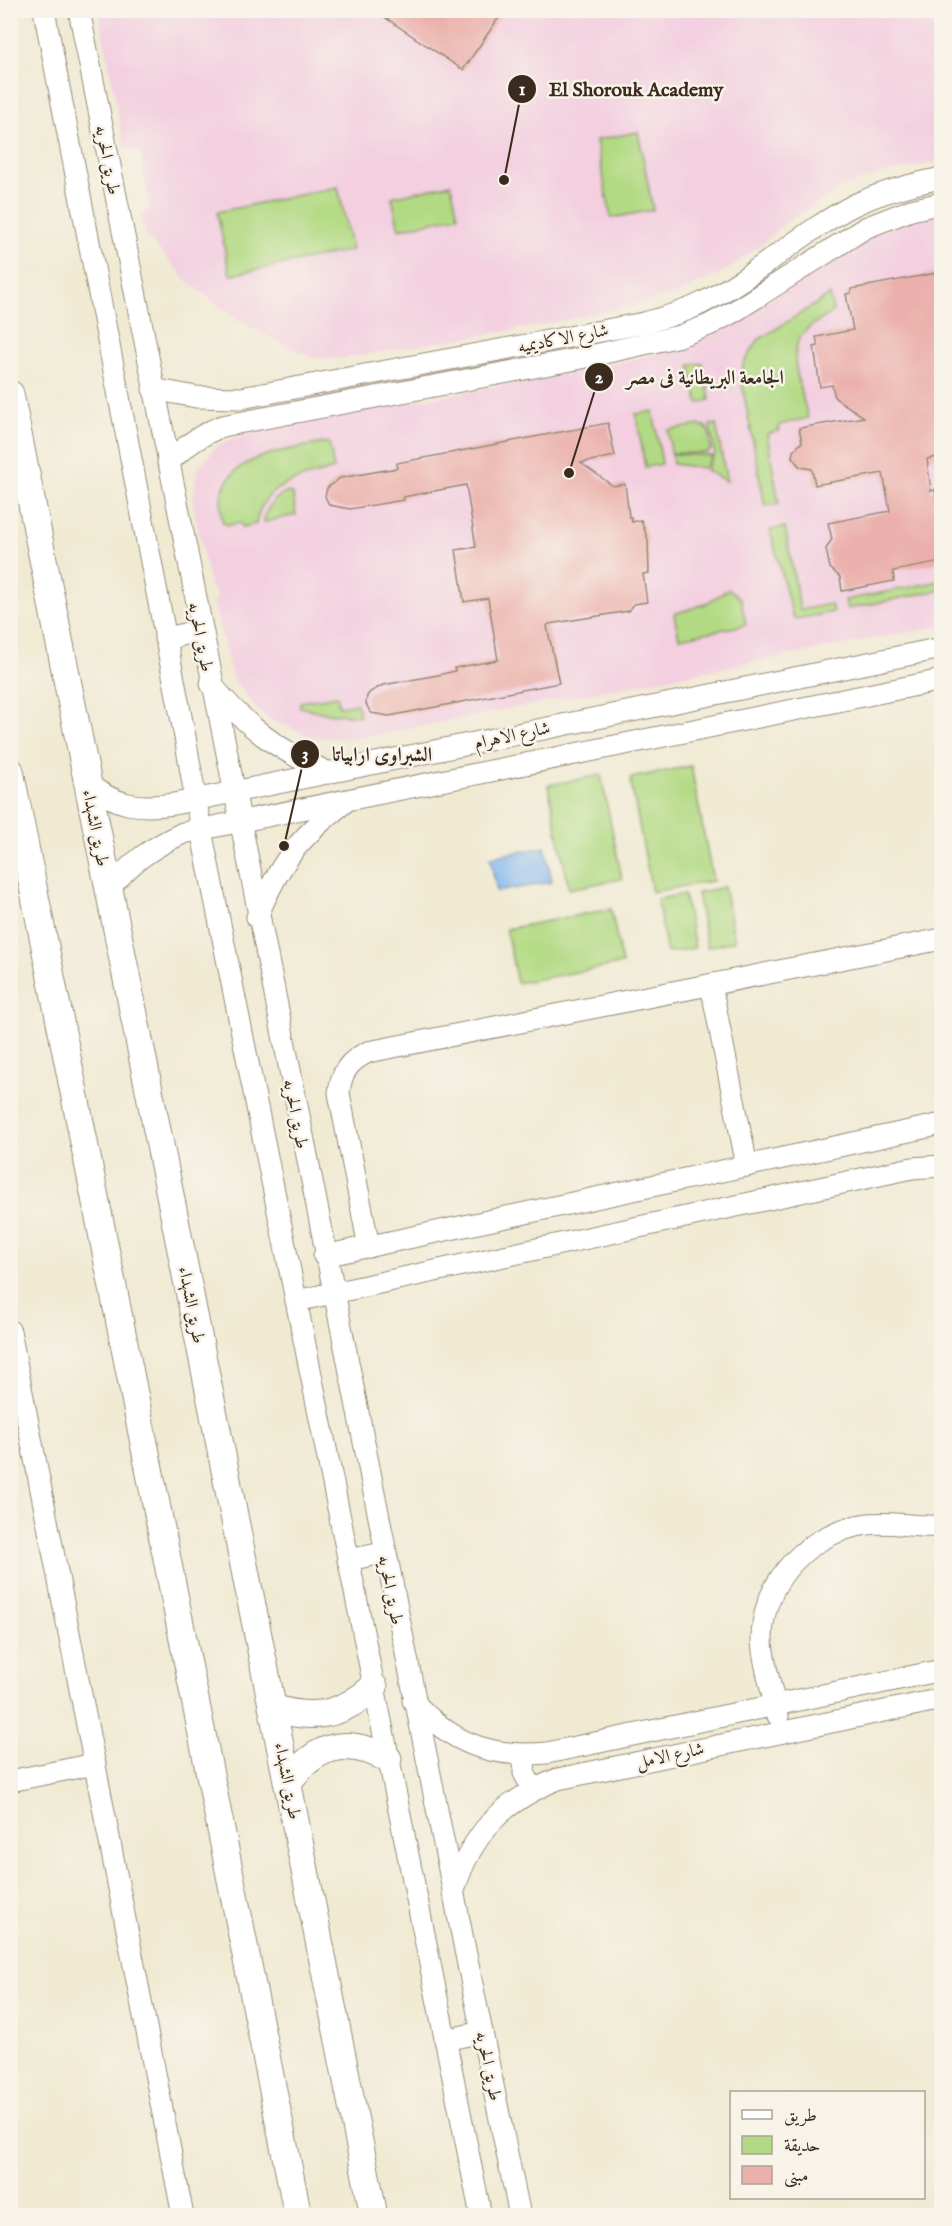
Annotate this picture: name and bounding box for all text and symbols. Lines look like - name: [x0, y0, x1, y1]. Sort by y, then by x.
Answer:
- callout: El Shorouk Academy: [507, 70, 736, 108]
- text: El Shorouk Academy: [549, 78, 724, 103]
- text: 1: [519, 79, 526, 102]
- street label: طريق الحريه: [88, 123, 125, 197]
- street label: شارع الاكاديميه: [516, 319, 611, 361]
- callout: الجامعة البريطانية فى مصر: [584, 358, 795, 396]
- text: الجامعة البريطانية فى مصر: [624, 366, 784, 391]
- text: 2: [595, 367, 604, 390]
- street label: طريق الحريه: [181, 600, 218, 674]
- street label: شارع الاهرام: [472, 717, 553, 759]
- callout: الشبراوى ارابياتا: [290, 735, 444, 773]
- text: الشبراوى ارابياتا: [332, 743, 432, 768]
- text: 3: [302, 744, 308, 767]
- street label: طريق الشهداء: [76, 788, 113, 869]
- street label: طريق الحريه: [276, 1077, 313, 1151]
- street label: طريق الشهداء: [172, 1265, 209, 1346]
- street label: طريق الحريه: [371, 1553, 408, 1627]
- street label: شارع الامل: [634, 1738, 707, 1777]
- street label: طريق الشهداء: [268, 1741, 305, 1822]
- street label: طريق الحريه: [469, 2029, 506, 2103]
- legend: [730, 2091, 925, 2199]
- text: طريق: [784, 2105, 817, 2128]
- text: حديقة: [784, 2135, 820, 2158]
- text: مبنى: [784, 2165, 809, 2188]

